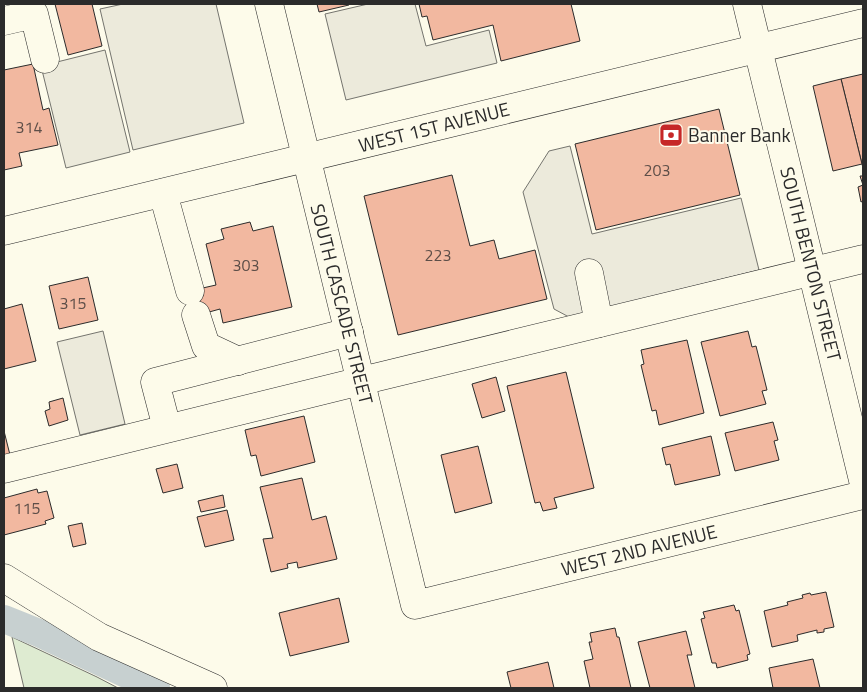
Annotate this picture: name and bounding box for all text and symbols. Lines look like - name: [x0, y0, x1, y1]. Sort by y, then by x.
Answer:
- street label: WEST 1ST AVENUE: [355, 94, 512, 159]
- house number: 314: [16, 115, 42, 139]
- place label: Banner Bank: [688, 120, 791, 149]
- bank icon: Banner Bank: [658, 122, 684, 148]
- house number: 203: [644, 158, 670, 182]
- street label: SOUTH BENTON STREET: [773, 164, 850, 364]
- street label: SOUTH CASCADE STREET: [304, 201, 381, 407]
- house number: 223: [425, 243, 451, 267]
- house number: 303: [233, 253, 259, 277]
- house number: 315: [60, 291, 86, 315]
- house number: 115: [14, 496, 40, 520]
- street label: WEST 2ND AVENUE: [558, 516, 720, 583]

